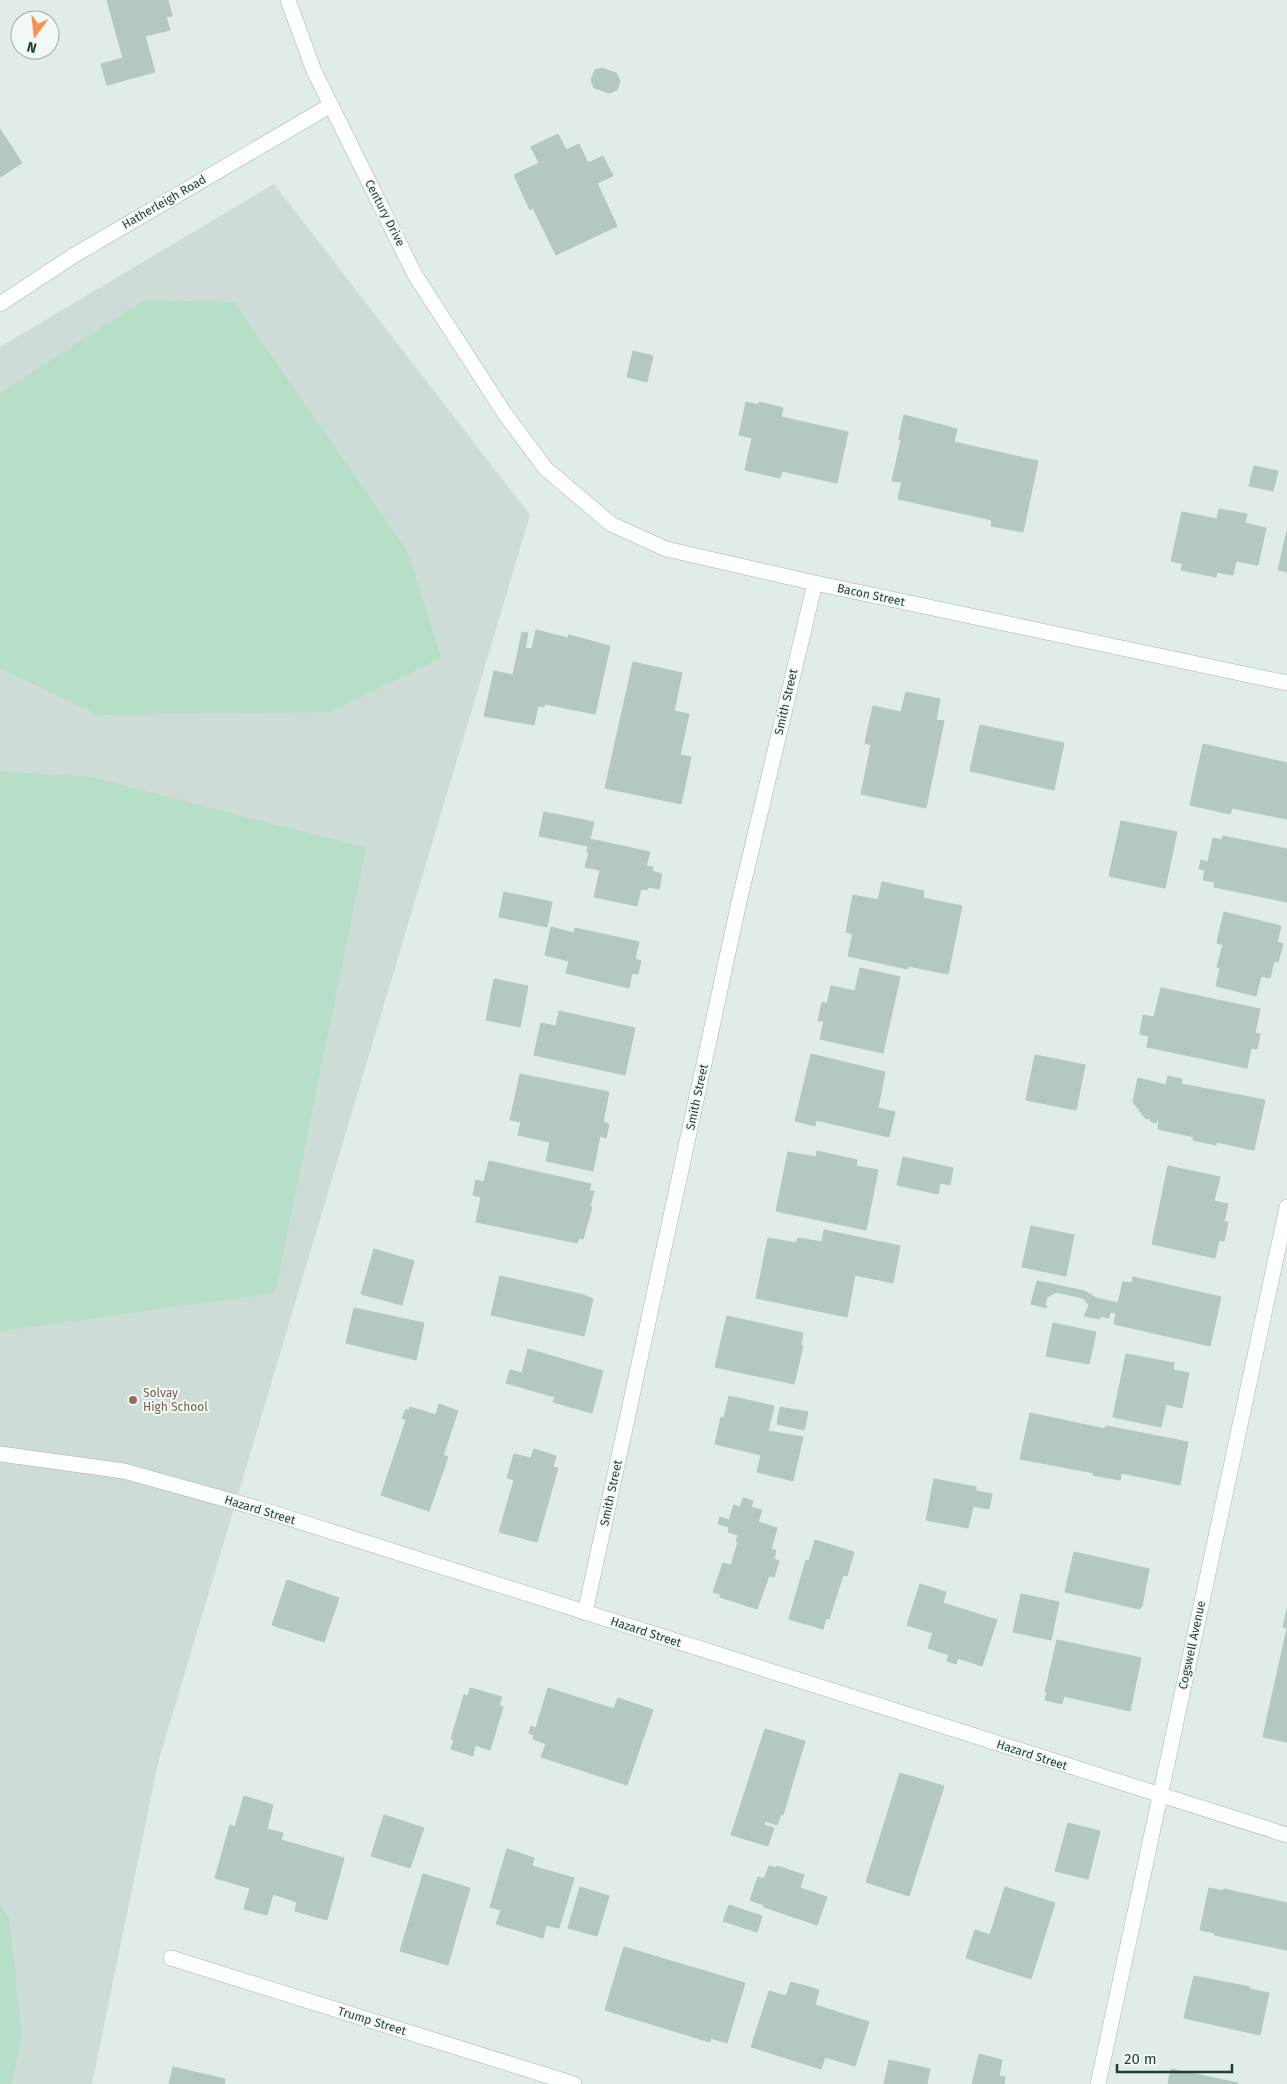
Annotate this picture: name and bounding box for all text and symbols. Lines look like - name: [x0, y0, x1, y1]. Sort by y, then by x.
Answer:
- north arrow: [10, 10, 60, 60]
- text: N: [25, 38, 38, 56]
- street label: Hatherleigh Road: [119, 172, 209, 232]
- street label: Century Drive: [362, 177, 408, 249]
- street label: Bacon Street: [836, 581, 907, 609]
- street label: Smith Street: [772, 667, 801, 736]
- street label: Smith Street: [683, 1062, 711, 1131]
- place label: Solvay High School: [143, 1386, 208, 1414]
- marker: Solvay High School: [127, 1394, 139, 1406]
- street label: Smith Street: [597, 1458, 625, 1527]
- street label: Hazard Street: [223, 1493, 298, 1528]
- street label: Cogswell Avenue: [1176, 1599, 1208, 1691]
- street label: Hazard Street: [609, 1614, 684, 1650]
- street label: Hazard Street: [995, 1737, 1070, 1773]
- street label: Trump Street: [336, 2004, 408, 2038]
- scale bar: [1117, 2042, 1232, 2074]
- text: 20 m: [1124, 2050, 1157, 2068]

